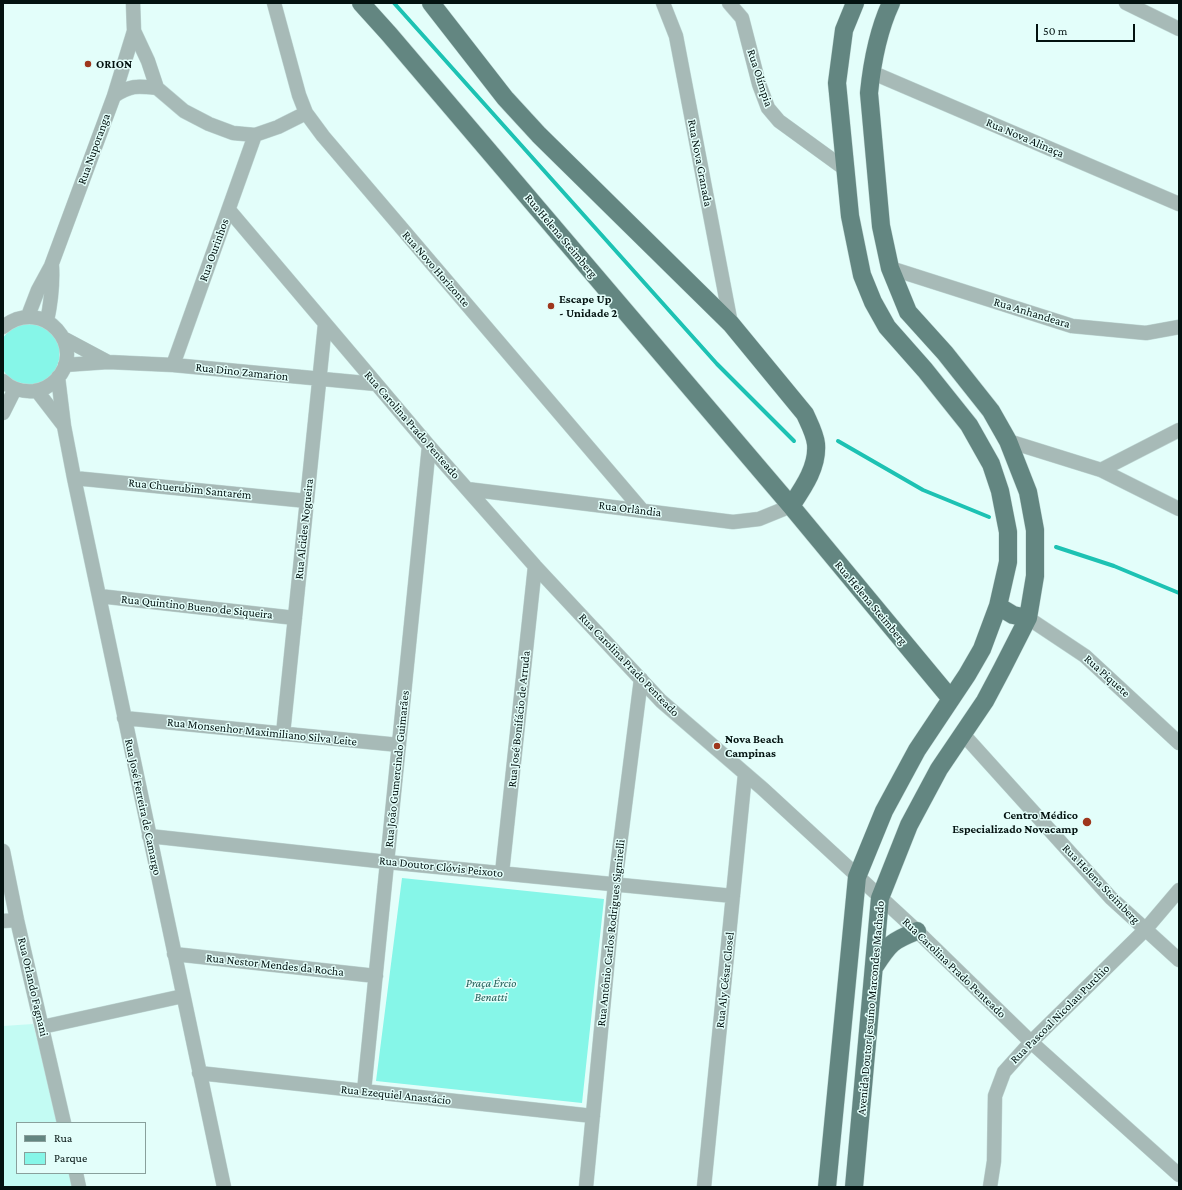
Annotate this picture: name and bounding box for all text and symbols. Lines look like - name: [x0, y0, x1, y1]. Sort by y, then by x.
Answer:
- scale bar: [1038, 16, 1137, 42]
- text: 50 m: [1043, 24, 1067, 38]
- street label: Rua Olímpia: [744, 47, 776, 109]
- place label: ORION: [96, 57, 132, 71]
- marker: ORION: [83, 59, 93, 69]
- street label: Rua Nuporanga: [74, 112, 114, 186]
- street label: Rua Nova Alinaça: [984, 115, 1066, 161]
- street label: Rua Nova Granada: [684, 118, 716, 208]
- street label: Rua Helena Steimberg: [522, 191, 600, 281]
- street label: Rua Ourinhos: [196, 217, 232, 283]
- street label: Rua Novo Horizonte: [399, 228, 473, 310]
- place label: Escape Up - Unidade 2: [559, 292, 617, 320]
- street label: Rua Anhandeara: [992, 295, 1072, 331]
- marker: Escape Up - Unidade 2: [546, 301, 556, 311]
- street label: Rua Dino Zamarion: [195, 360, 289, 384]
- street label: Rua Carolina Prado Penteado: [361, 368, 463, 482]
- street label: Rua Chuerubim Santarém: [128, 475, 252, 503]
- street label: Rua Alcides Nogueira: [292, 478, 316, 580]
- street label: Rua Orlândia: [598, 498, 662, 520]
- street label: Rua Helena Steimberg: [832, 558, 910, 648]
- street label: Rua Quintino Bueno de Siqueira: [120, 592, 274, 622]
- street label: Rua Carolina Prado Penteado: [576, 610, 682, 720]
- street label: Rua José Bonifácio de Arruda: [505, 650, 533, 788]
- street label: Rua Piquete: [1081, 652, 1133, 700]
- street label: Rua João Gumercindo Guimarães: [382, 690, 412, 848]
- street label: Rua Monsenhor Maximiliano Silva Leite: [166, 715, 358, 749]
- place label: Nova Beach Campinas: [725, 732, 784, 760]
- street label: Rua José Ferreira de Camargo: [121, 737, 165, 877]
- marker: Nova Beach Campinas: [712, 741, 722, 751]
- place label: Centro Médico Especializado Novacamp: [952, 808, 1078, 836]
- marker: Centro Médico Especializado Novacamp: [1081, 816, 1093, 828]
- street label: Rua Antônio Carlos Rodrigues Signirelli: [594, 839, 628, 1027]
- street label: Rua Helena Steimberg: [1059, 841, 1143, 927]
- street label: Rua Doutor Clóvis Peixoto: [378, 853, 504, 881]
- street label: Avenida Doutor Jesuíno Marcondes Machado: [854, 900, 888, 1116]
- street label: Rua Carolina Prado Penteado: [899, 915, 1009, 1021]
- street label: Rua Aly César Closel: [713, 931, 737, 1029]
- street label: Rua Orlando Fagnani: [15, 936, 51, 1038]
- street label: Rua Nestor Mendes da Rocha: [205, 951, 345, 979]
- street label: Rua Pascoal Nicolau Purchio: [1007, 961, 1113, 1067]
- park label: Praça Ércio Benatti: [466, 976, 516, 1004]
- street label: Rua Ezequiel Anastácio: [340, 1082, 452, 1108]
- legend: [16, 1122, 146, 1174]
- text: Rua: [54, 1131, 72, 1145]
- text: Parque: [54, 1151, 87, 1165]

